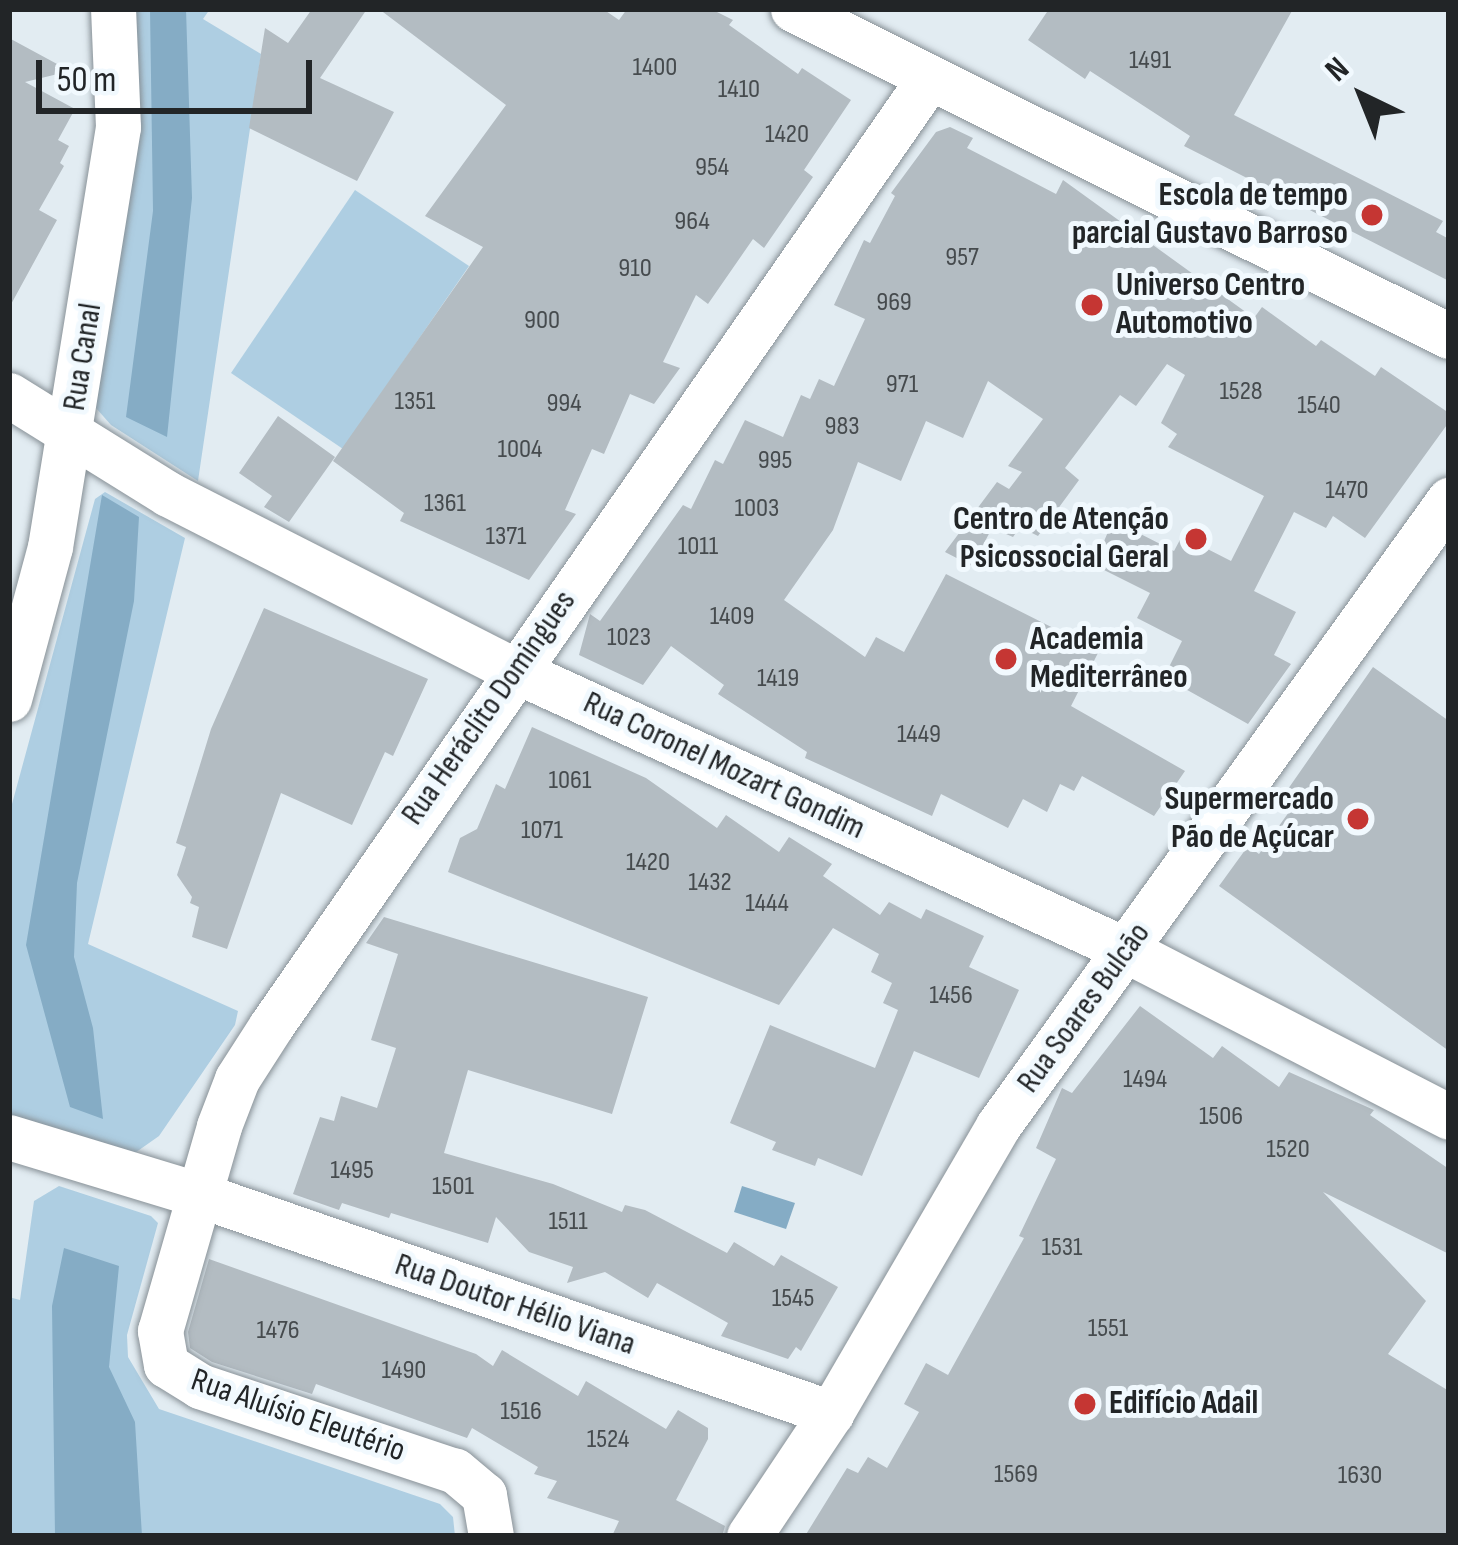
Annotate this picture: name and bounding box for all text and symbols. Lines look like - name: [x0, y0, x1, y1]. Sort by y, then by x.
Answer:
- scale bar: [42, 36, 318, 110]
- north arrow: [1302, 36, 1422, 156]
- house number: 1491: [1129, 45, 1171, 77]
- text: N: [1317, 49, 1358, 90]
- house number: 1400: [633, 52, 677, 84]
- text: 50 m: [57, 59, 116, 102]
- house number: 1410: [718, 74, 760, 106]
- house number: 1420: [765, 119, 809, 151]
- house number: 954: [695, 152, 729, 184]
- place label: Escola de tempo parcial Gustavo Barroso: [1072, 176, 1348, 254]
- marker: Escola de tempo parcial Gustavo Barroso: [1359, 202, 1385, 228]
- house number: 964: [674, 206, 710, 238]
- house number: 957: [945, 242, 979, 274]
- house number: 910: [618, 253, 652, 285]
- place label: Universo Centro Automotivo: [1116, 266, 1305, 344]
- house number: 969: [876, 287, 912, 319]
- marker: Universo Centro Automotivo: [1079, 292, 1105, 318]
- street label: Rua Canal: [55, 301, 111, 413]
- house number: 900: [524, 305, 560, 337]
- house number: 971: [886, 369, 918, 401]
- house number: 1528: [1219, 376, 1263, 408]
- house number: 1351: [394, 386, 436, 418]
- house number: 994: [546, 388, 582, 420]
- house number: 1540: [1297, 390, 1341, 422]
- house number: 983: [824, 411, 860, 443]
- house number: 1004: [498, 434, 542, 466]
- house number: 995: [758, 445, 792, 477]
- house number: 1470: [1325, 475, 1369, 507]
- house number: 1361: [424, 488, 466, 520]
- house number: 1003: [735, 493, 779, 525]
- place label: Centro de Atenção Psicossocial Geral: [953, 500, 1169, 578]
- house number: 1371: [485, 521, 527, 553]
- marker: Centro de Atenção Psicossocial Geral: [1180, 523, 1212, 555]
- house number: 1011: [678, 531, 718, 563]
- street label: Rua Heráclito Domingues: [393, 583, 585, 833]
- house number: 1409: [710, 601, 754, 633]
- place label: Academia Mediterrâneo: [1030, 620, 1188, 698]
- house number: 1023: [607, 622, 651, 654]
- marker: Academia Mediterrâneo: [993, 646, 1019, 672]
- house number: 1419: [757, 663, 799, 695]
- street label: Rua Coronel Mozart Gondim: [577, 683, 871, 849]
- house number: 1449: [897, 719, 941, 751]
- house number: 1061: [549, 765, 591, 797]
- place label: Supermercado Pão de Açúcar: [1164, 780, 1334, 858]
- marker: Supermercado Pão de Açúcar: [1345, 806, 1371, 832]
- house number: 1071: [521, 815, 563, 847]
- house number: 1420: [626, 847, 670, 879]
- house number: 1432: [688, 867, 732, 899]
- house number: 1444: [745, 888, 789, 920]
- street label: Rua Soares Bulcão: [1009, 915, 1159, 1101]
- house number: 1456: [929, 980, 973, 1012]
- house number: 1494: [1123, 1064, 1167, 1096]
- house number: 1506: [1199, 1101, 1243, 1133]
- house number: 1520: [1266, 1134, 1310, 1166]
- house number: 1495: [330, 1155, 374, 1187]
- house number: 1501: [432, 1171, 474, 1203]
- house number: 1511: [548, 1206, 588, 1238]
- house number: 1531: [1041, 1232, 1083, 1264]
- street label: Rua Doutor Hélio Viana: [390, 1245, 640, 1365]
- house number: 1545: [772, 1283, 814, 1315]
- house number: 1551: [1088, 1313, 1128, 1345]
- house number: 1476: [256, 1315, 300, 1347]
- house number: 1490: [382, 1355, 426, 1387]
- street label: Rua Aluísio Eleutério: [186, 1361, 410, 1471]
- place label: Edifício Adail: [1109, 1384, 1258, 1424]
- marker: Edifício Adail: [1072, 1391, 1098, 1417]
- house number: 1516: [500, 1396, 542, 1428]
- house number: 1524: [587, 1424, 629, 1456]
- house number: 1569: [994, 1459, 1038, 1491]
- house number: 1630: [1338, 1460, 1382, 1492]

